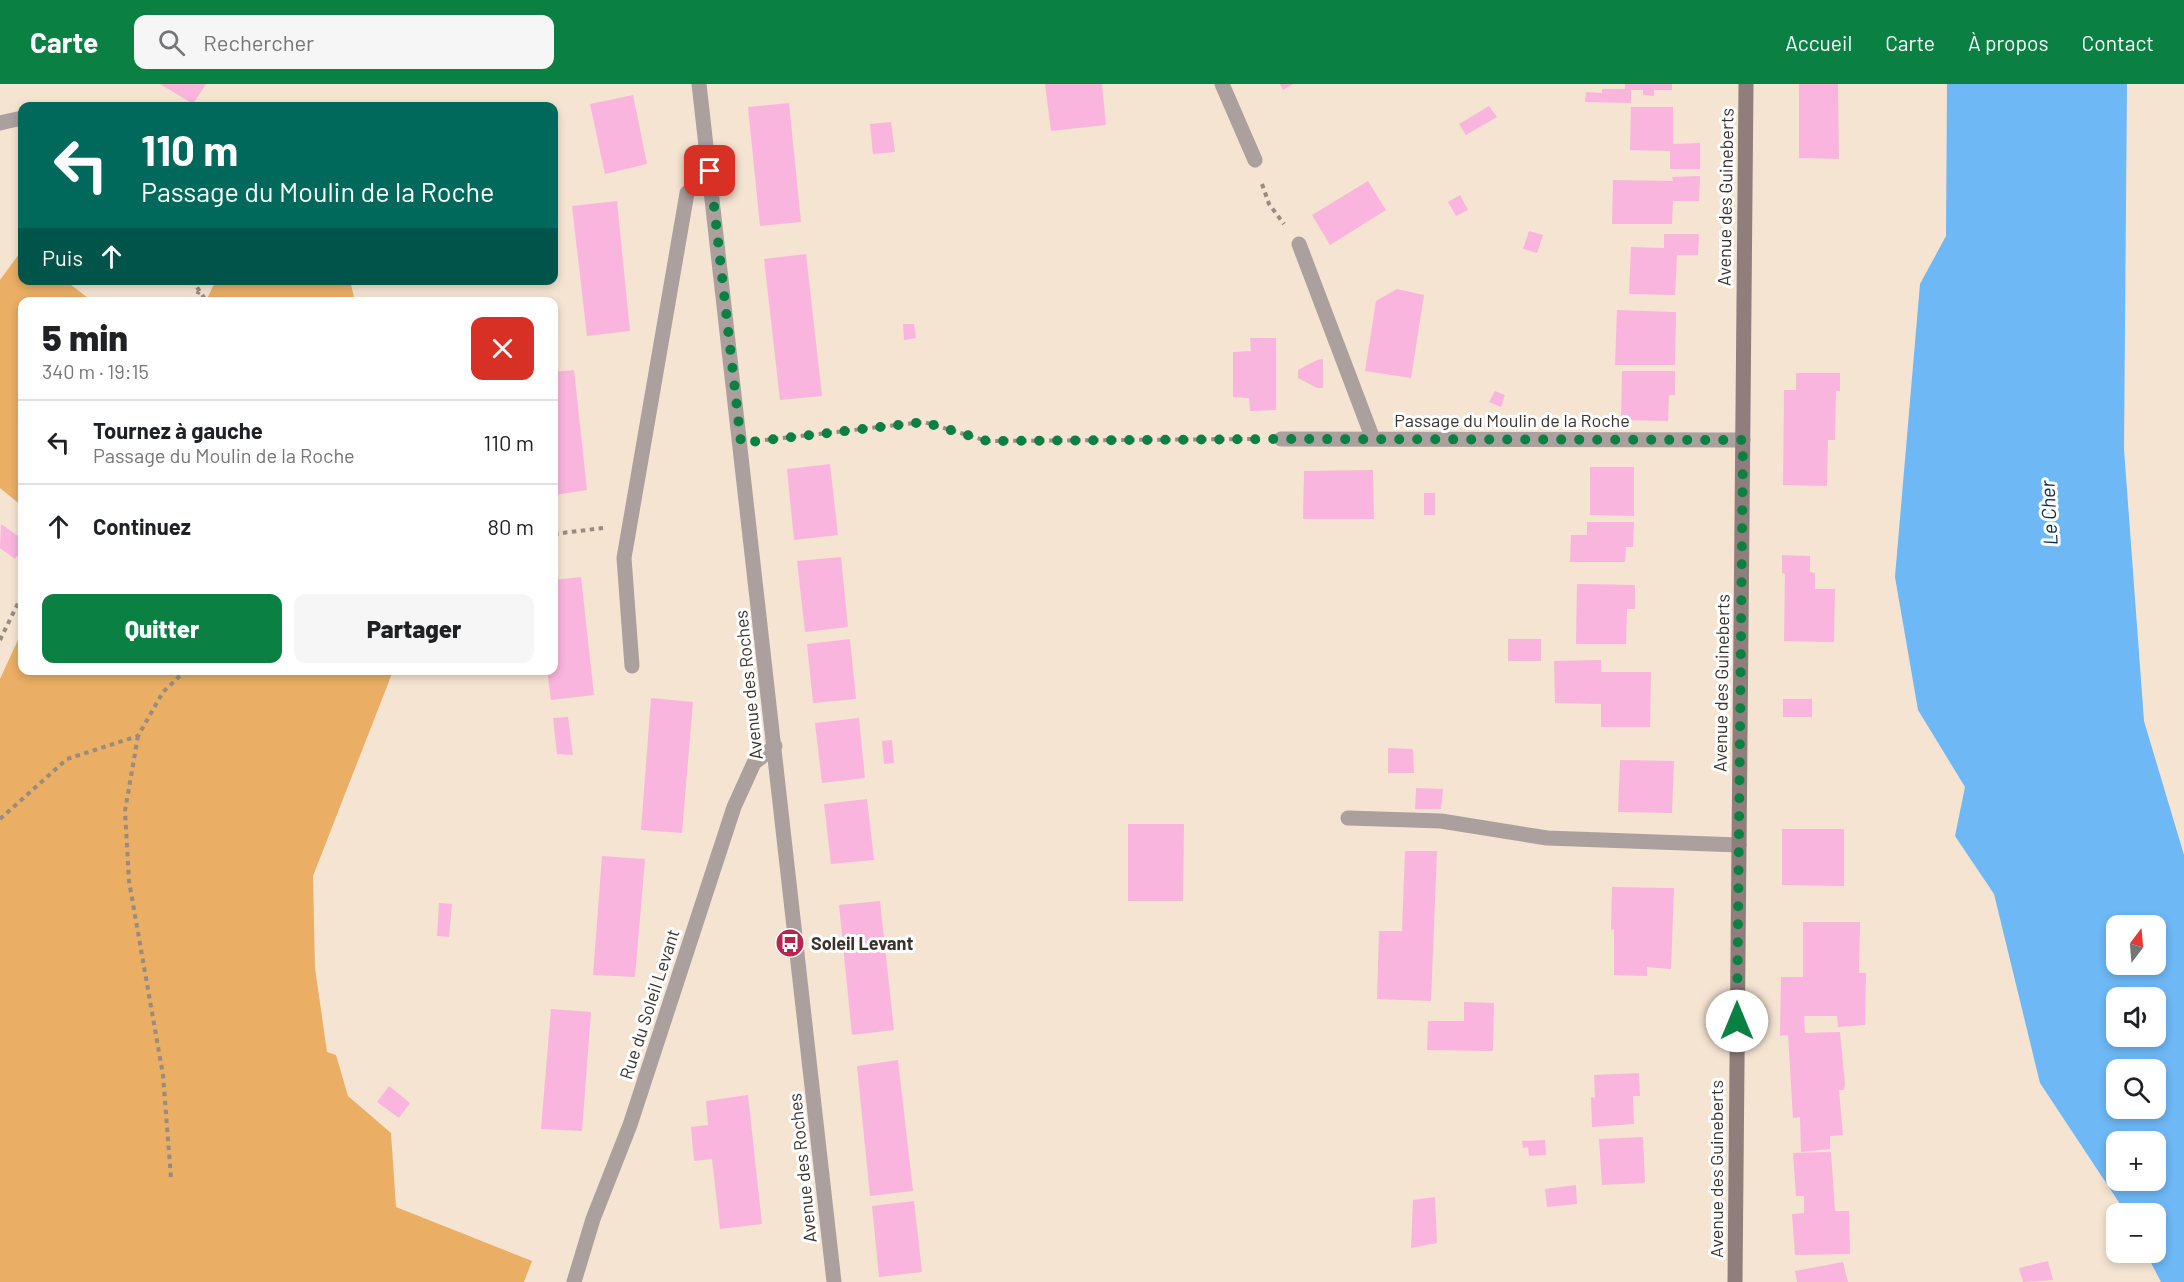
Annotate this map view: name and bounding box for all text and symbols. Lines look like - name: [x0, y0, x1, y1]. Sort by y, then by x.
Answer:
- search box: [134, 15, 554, 69]
- text: Carte: [30, 25, 98, 59]
- icon: search: [155, 26, 188, 59]
- text: Rechercher: [203, 29, 314, 55]
- text: Accueil: [1785, 30, 1852, 55]
- text: Carte: [1885, 30, 1935, 55]
- text: À propos: [1968, 30, 2049, 55]
- text: Contact: [2082, 30, 2154, 55]
- street label: Avenue des Guineberts: [1712, 108, 1738, 286]
- text: 110 m: [141, 124, 238, 174]
- icon: left: [42, 126, 120, 204]
- pin: [684, 145, 735, 196]
- icon: arrive: [693, 154, 726, 187]
- text: Passage du Moulin de la Roche: [141, 175, 494, 207]
- icon: ahead: [95, 240, 128, 273]
- text: Puis: [42, 244, 83, 270]
- text: 5 min: [42, 315, 128, 358]
- button: close: [471, 317, 534, 380]
- text: 340 m · 19:15: [42, 359, 149, 383]
- street label: Passage du Moulin de la Roche: [1394, 409, 1630, 431]
- text: Tournez à gauche: [93, 417, 263, 443]
- icon: left: [42, 426, 75, 459]
- text: 110 m: [484, 429, 534, 455]
- text: Passage du Moulin de la Roche: [93, 443, 355, 467]
- water label: Le Cher: [2034, 479, 2062, 546]
- icon: ahead: [42, 510, 75, 543]
- text: Continuez: [93, 513, 191, 539]
- text: 80 m: [488, 513, 534, 539]
- button: Quitter: [42, 594, 282, 663]
- button: Partager: [294, 594, 534, 663]
- street label: Avenue des Guineberts: [1708, 594, 1734, 772]
- street label: Avenue des Roches: [729, 609, 767, 761]
- north arrow: [2106, 915, 2166, 975]
- map controls: [2106, 915, 2166, 1263]
- street label: Rue du Soleil Levant: [614, 926, 684, 1082]
- bus stop icon: Soleil Levant: [774, 927, 806, 959]
- place label: Soleil Levant: [811, 932, 913, 954]
- button: sound: [2106, 987, 2166, 1047]
- position arrow: [1705, 989, 1769, 1053]
- button: search: [2106, 1059, 2166, 1119]
- street label: Avenue des Guineberts: [1705, 1080, 1727, 1258]
- street label: Avenue des Roches: [783, 1092, 821, 1244]
- button: +: [2106, 1131, 2166, 1191]
- button: −: [2106, 1203, 2166, 1263]

